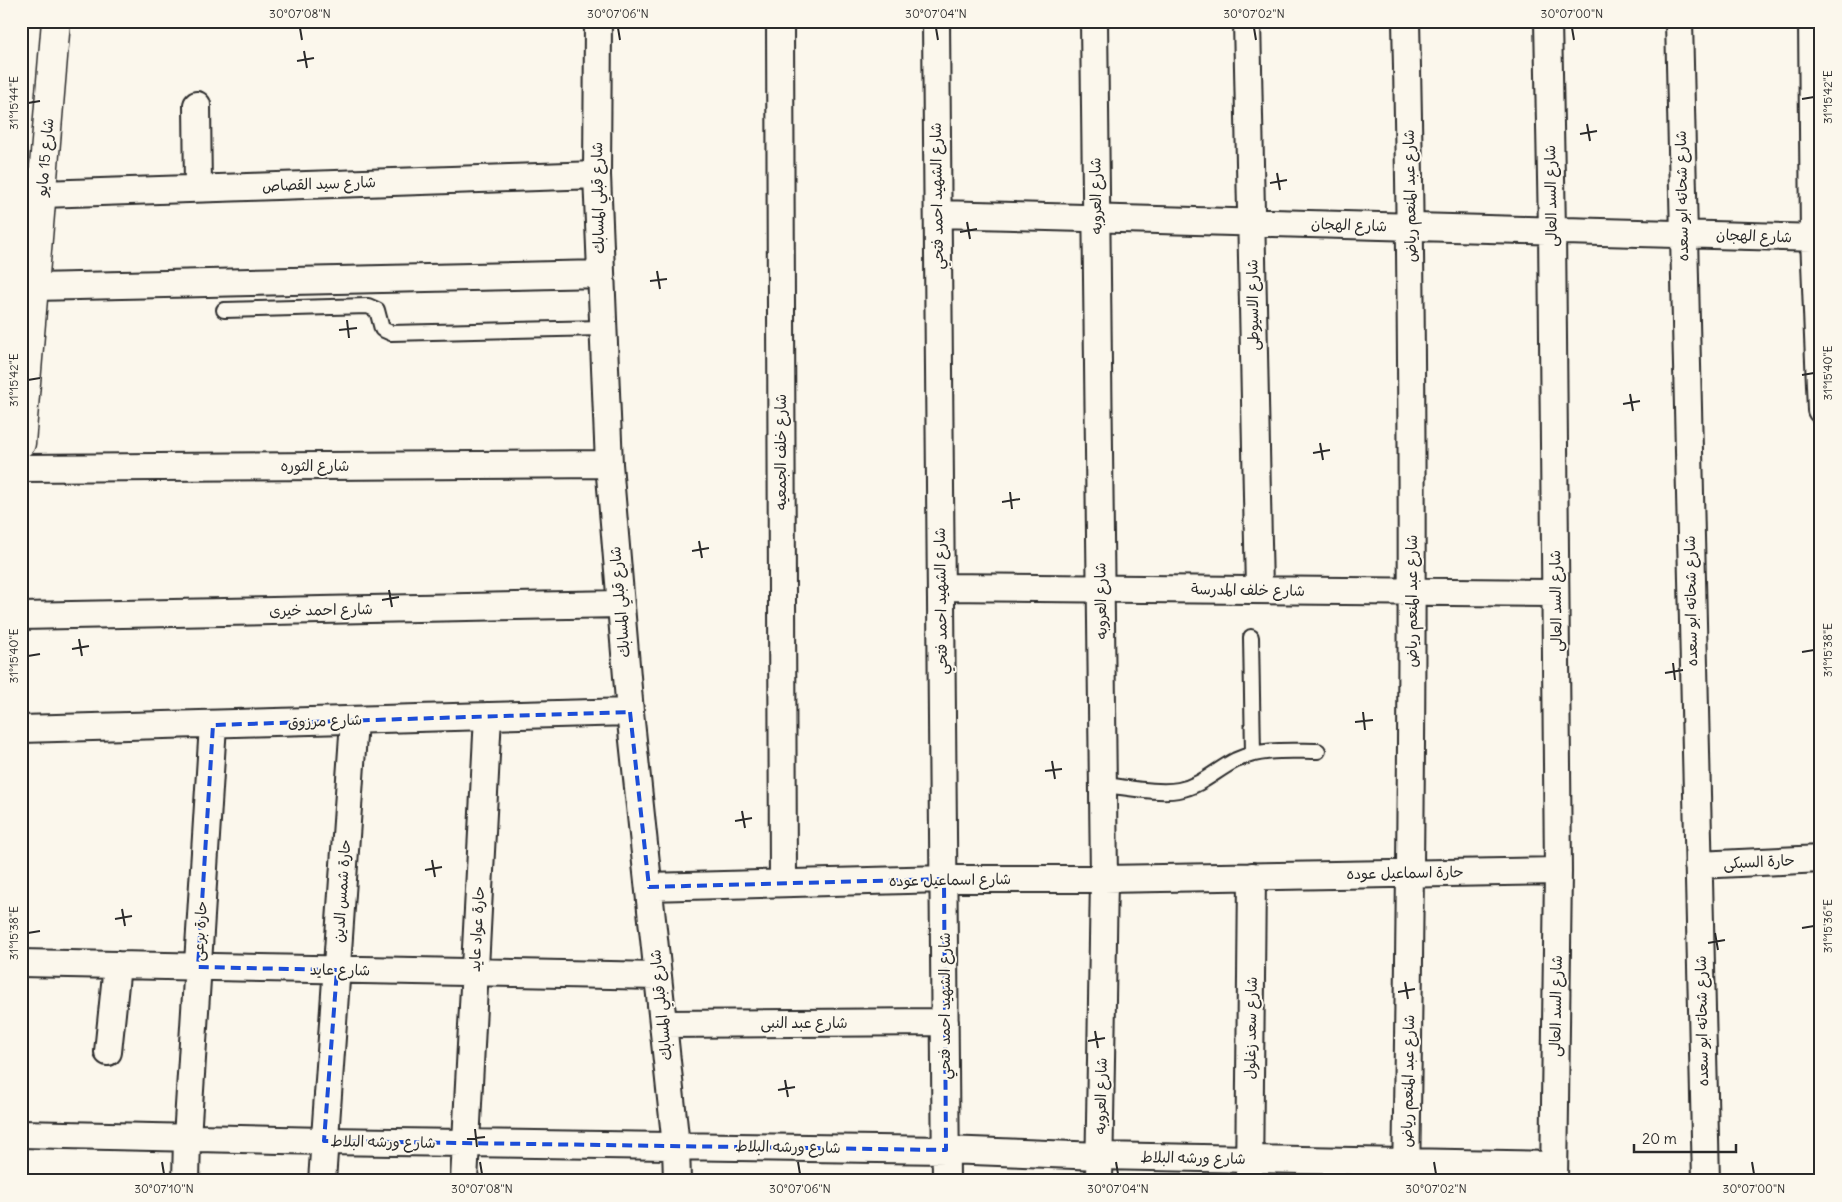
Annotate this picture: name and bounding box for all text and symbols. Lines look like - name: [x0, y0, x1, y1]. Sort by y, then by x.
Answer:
- text: 30°07'08"N: [269, 6, 331, 21]
- text: 30°07'06"N: [587, 6, 649, 21]
- text: 30°07'04"N: [905, 6, 967, 21]
- text: 30°07'02"N: [1223, 6, 1285, 21]
- text: 30°07'00"N: [1541, 6, 1603, 21]
- text: 31°15'42"E: [1820, 70, 1835, 124]
- text: 31°15'44"E: [6, 76, 21, 130]
- street label: شارع 15 مايو: [32, 117, 58, 198]
- street label: شارع الشهيد احمد فتحي: [926, 122, 951, 270]
- street label: شارع عبد المنعم رياض: [1399, 129, 1423, 263]
- street label: شارع شحاته ابو سعده: [1671, 130, 1693, 262]
- street label: شارع قبلي المسابك: [587, 142, 612, 254]
- street label: شارع السد العالى: [1540, 145, 1562, 247]
- street label: شارع العروبه: [1085, 157, 1107, 235]
- street label: شارع سيد القصاص: [262, 172, 376, 196]
- street label: شارع الهجان: [1311, 214, 1387, 236]
- street label: شارع الهجان: [1716, 225, 1792, 247]
- street label: شارع الاسيوطى: [1242, 259, 1264, 351]
- text: 31°15'40"E: [1820, 345, 1835, 401]
- text: 31°15'42"E: [6, 353, 21, 407]
- street label: شارع خلف الجمعيه: [771, 394, 791, 510]
- street label: شارع الثوره: [281, 456, 349, 476]
- street label: شارع الشهيد احمد فتحي: [930, 527, 955, 675]
- street label: شارع عبد المنعم رياض: [1402, 535, 1424, 667]
- street label: شارع شحاته ابو سعده: [1680, 535, 1702, 667]
- street label: شارع قبلي المسابك: [605, 545, 638, 659]
- street label: شارع السد العالى: [1545, 550, 1567, 652]
- street label: شارع العروبه: [1090, 562, 1112, 640]
- street label: شارع خلف المدرسة: [1191, 579, 1305, 601]
- street label: شارع احمد خيرى: [269, 599, 373, 621]
- text: 31°15'38"E: [1820, 623, 1835, 677]
- text: 31°15'40"E: [6, 628, 21, 684]
- street label: شارع مرزوق: [287, 710, 363, 732]
- street label: حارة شمس الدين: [328, 839, 355, 943]
- street label: حارة السبكى: [1723, 850, 1795, 874]
- street label: حارة اسماعيل عوده: [1346, 862, 1464, 883]
- street label: شارع اسماعيل عوده: [889, 869, 1011, 891]
- street label: حارة عواد عايد: [465, 885, 488, 973]
- text: 31°15'36"E: [1820, 899, 1835, 953]
- street label: حارة برعى: [188, 900, 212, 962]
- text: 31°15'38"E: [6, 906, 21, 960]
- street label: شارع الشهيد احمد فتحي: [935, 932, 958, 1080]
- street label: شارع قبلي المسابك: [645, 948, 680, 1062]
- street label: شارع السد العالى: [1545, 955, 1567, 1057]
- street label: شارع شحاته ابو سعده: [1691, 955, 1713, 1087]
- street label: شارع عايد: [310, 959, 370, 981]
- street label: شارع سعد زغلول: [1240, 976, 1262, 1080]
- street label: شارع عبد النبى: [760, 1013, 848, 1033]
- street label: شارع عبد المنعم رياض: [1397, 1014, 1421, 1148]
- street label: شارع العروبه: [1090, 1057, 1112, 1135]
- scale bar: [1634, 1122, 1737, 1154]
- text: 20 m: [1642, 1129, 1677, 1148]
- street label: شارع ورشه البلاط: [330, 1131, 436, 1153]
- street label: شارع ورشه البلاط: [735, 1136, 841, 1158]
- street label: شارع ورشه البلاط: [1140, 1147, 1246, 1169]
- text: 30°07'10"N: [134, 1181, 194, 1196]
- text: 30°07'08"N: [451, 1181, 513, 1196]
- text: 30°07'06"N: [769, 1181, 831, 1196]
- text: 30°07'04"N: [1087, 1181, 1149, 1196]
- text: 30°07'02"N: [1405, 1181, 1467, 1196]
- text: 30°07'00"N: [1723, 1181, 1785, 1196]

